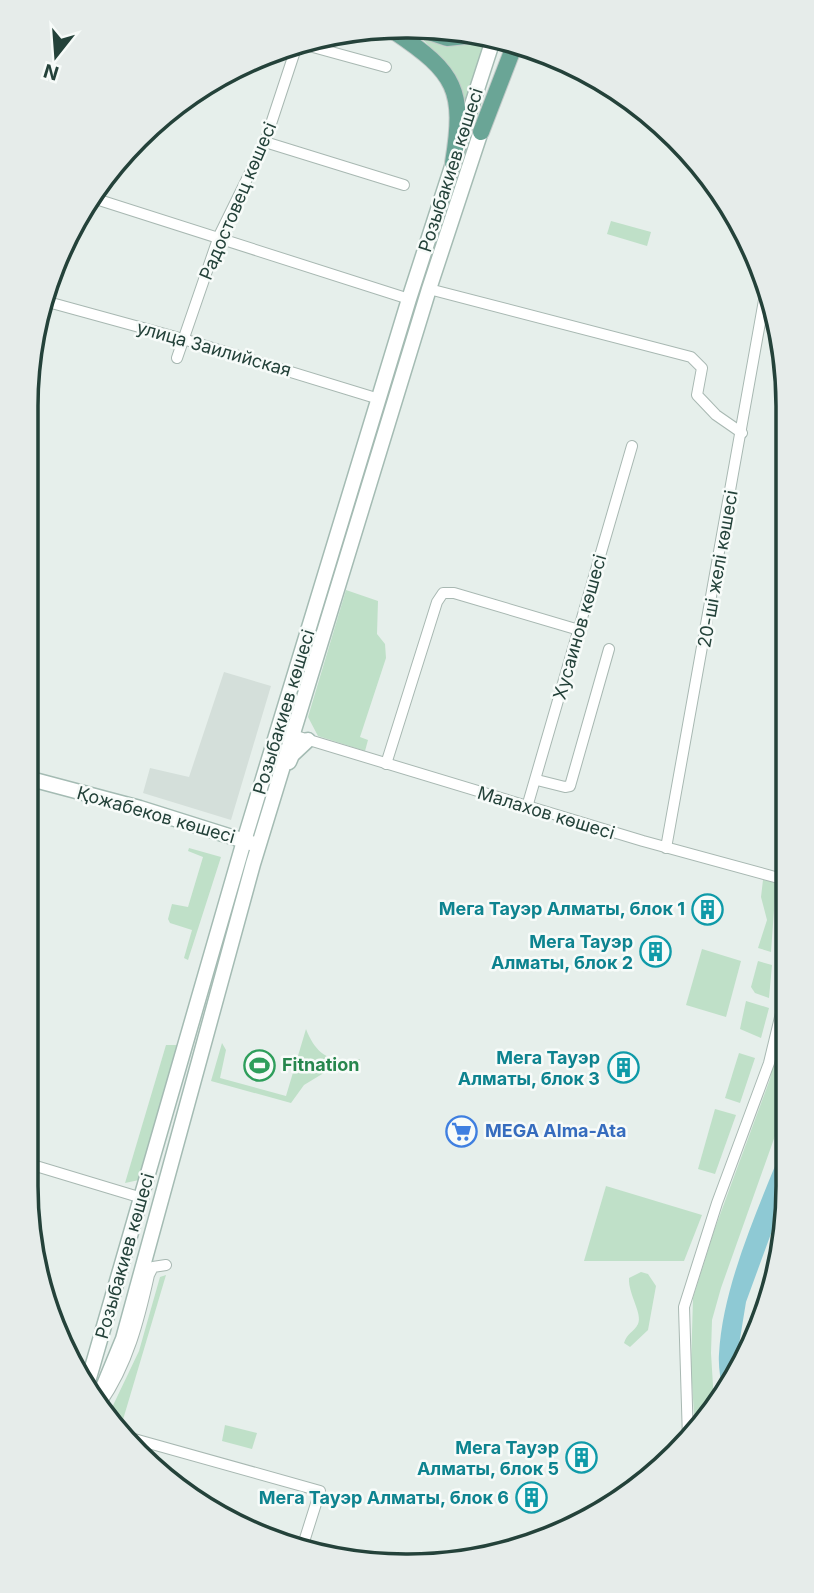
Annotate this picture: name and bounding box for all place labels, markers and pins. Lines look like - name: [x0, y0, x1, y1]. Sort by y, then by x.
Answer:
- building icon: Мега Тауэр Алматы, блок 1: [691, 892, 725, 926]
- place label: Мега Тауэр Алматы, блок 1: [439, 898, 685, 919]
- place label: Мега Тауэр Алматы, блок 2: [491, 931, 633, 973]
- building icon: Мега Тауэр Алматы, блок 2: [639, 935, 673, 969]
- place label: Мега Тауэр Алматы, блок 3: [458, 1047, 600, 1089]
- sports icon: Fitnation: [242, 1048, 276, 1082]
- building icon: Мега Тауэр Алматы, блок 3: [606, 1051, 640, 1085]
- place label: Fitnation: [282, 1054, 359, 1075]
- supermarket icon: MEGA Alma-Ata: [445, 1114, 479, 1148]
- place label: MEGA Alma-Ata: [485, 1120, 626, 1141]
- place label: Мега Тауэр Алматы, блок 5: [417, 1437, 559, 1479]
- building icon: Мега Тауэр Алматы, блок 5: [565, 1441, 599, 1475]
- building icon: Мега Тауэр Алматы, блок 6: [515, 1481, 549, 1515]
- place label: Мега Тауэр Алматы, блок 6: [259, 1487, 509, 1508]

